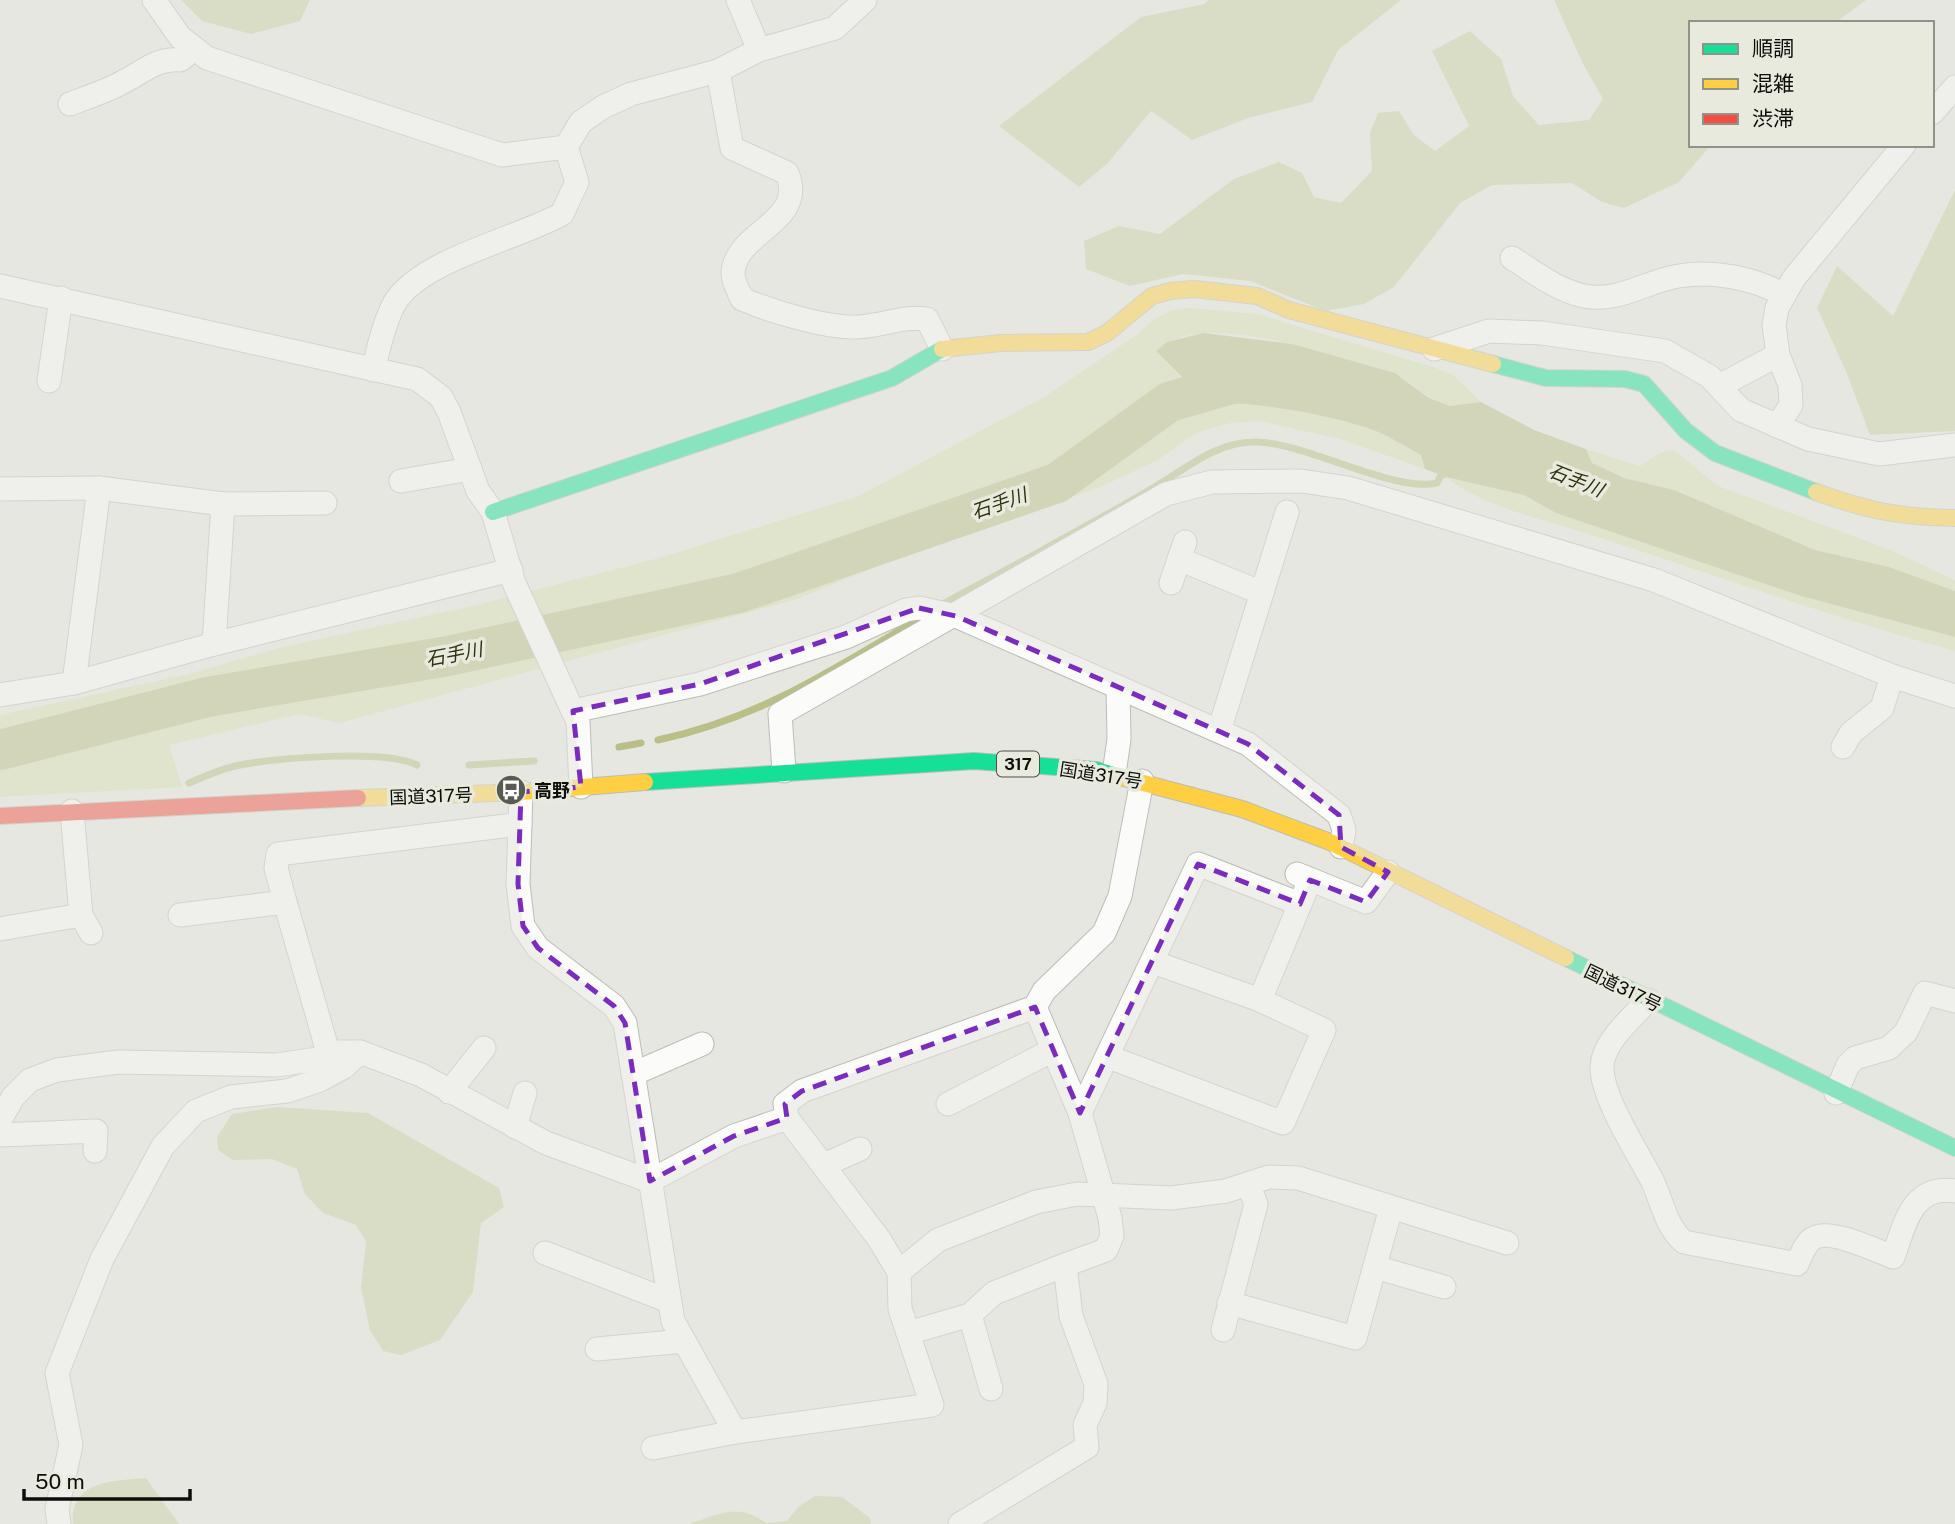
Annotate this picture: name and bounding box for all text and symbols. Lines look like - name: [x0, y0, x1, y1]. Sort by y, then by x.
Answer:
- legend: [1689, 21, 1934, 147]
- text: 順調: [1752, 36, 1794, 61]
- text: 混雑: [1752, 71, 1794, 96]
- text: 渋滞: [1752, 106, 1794, 131]
- water label: 石手川: [1545, 459, 1608, 502]
- water label: 石手川: [968, 483, 1031, 523]
- water label: 石手川: [424, 637, 486, 670]
- road number: 317: [997, 751, 1039, 776]
- street label: 国道317号: [1058, 758, 1144, 792]
- bus stop icon: 高野: [494, 773, 528, 807]
- place label: 高野: [534, 780, 570, 801]
- street label: 国道317号: [389, 784, 473, 808]
- street label: 国道317号: [1581, 960, 1665, 1016]
- scale bar: [24, 1458, 191, 1502]
- text: 50 m: [35, 1469, 85, 1494]

